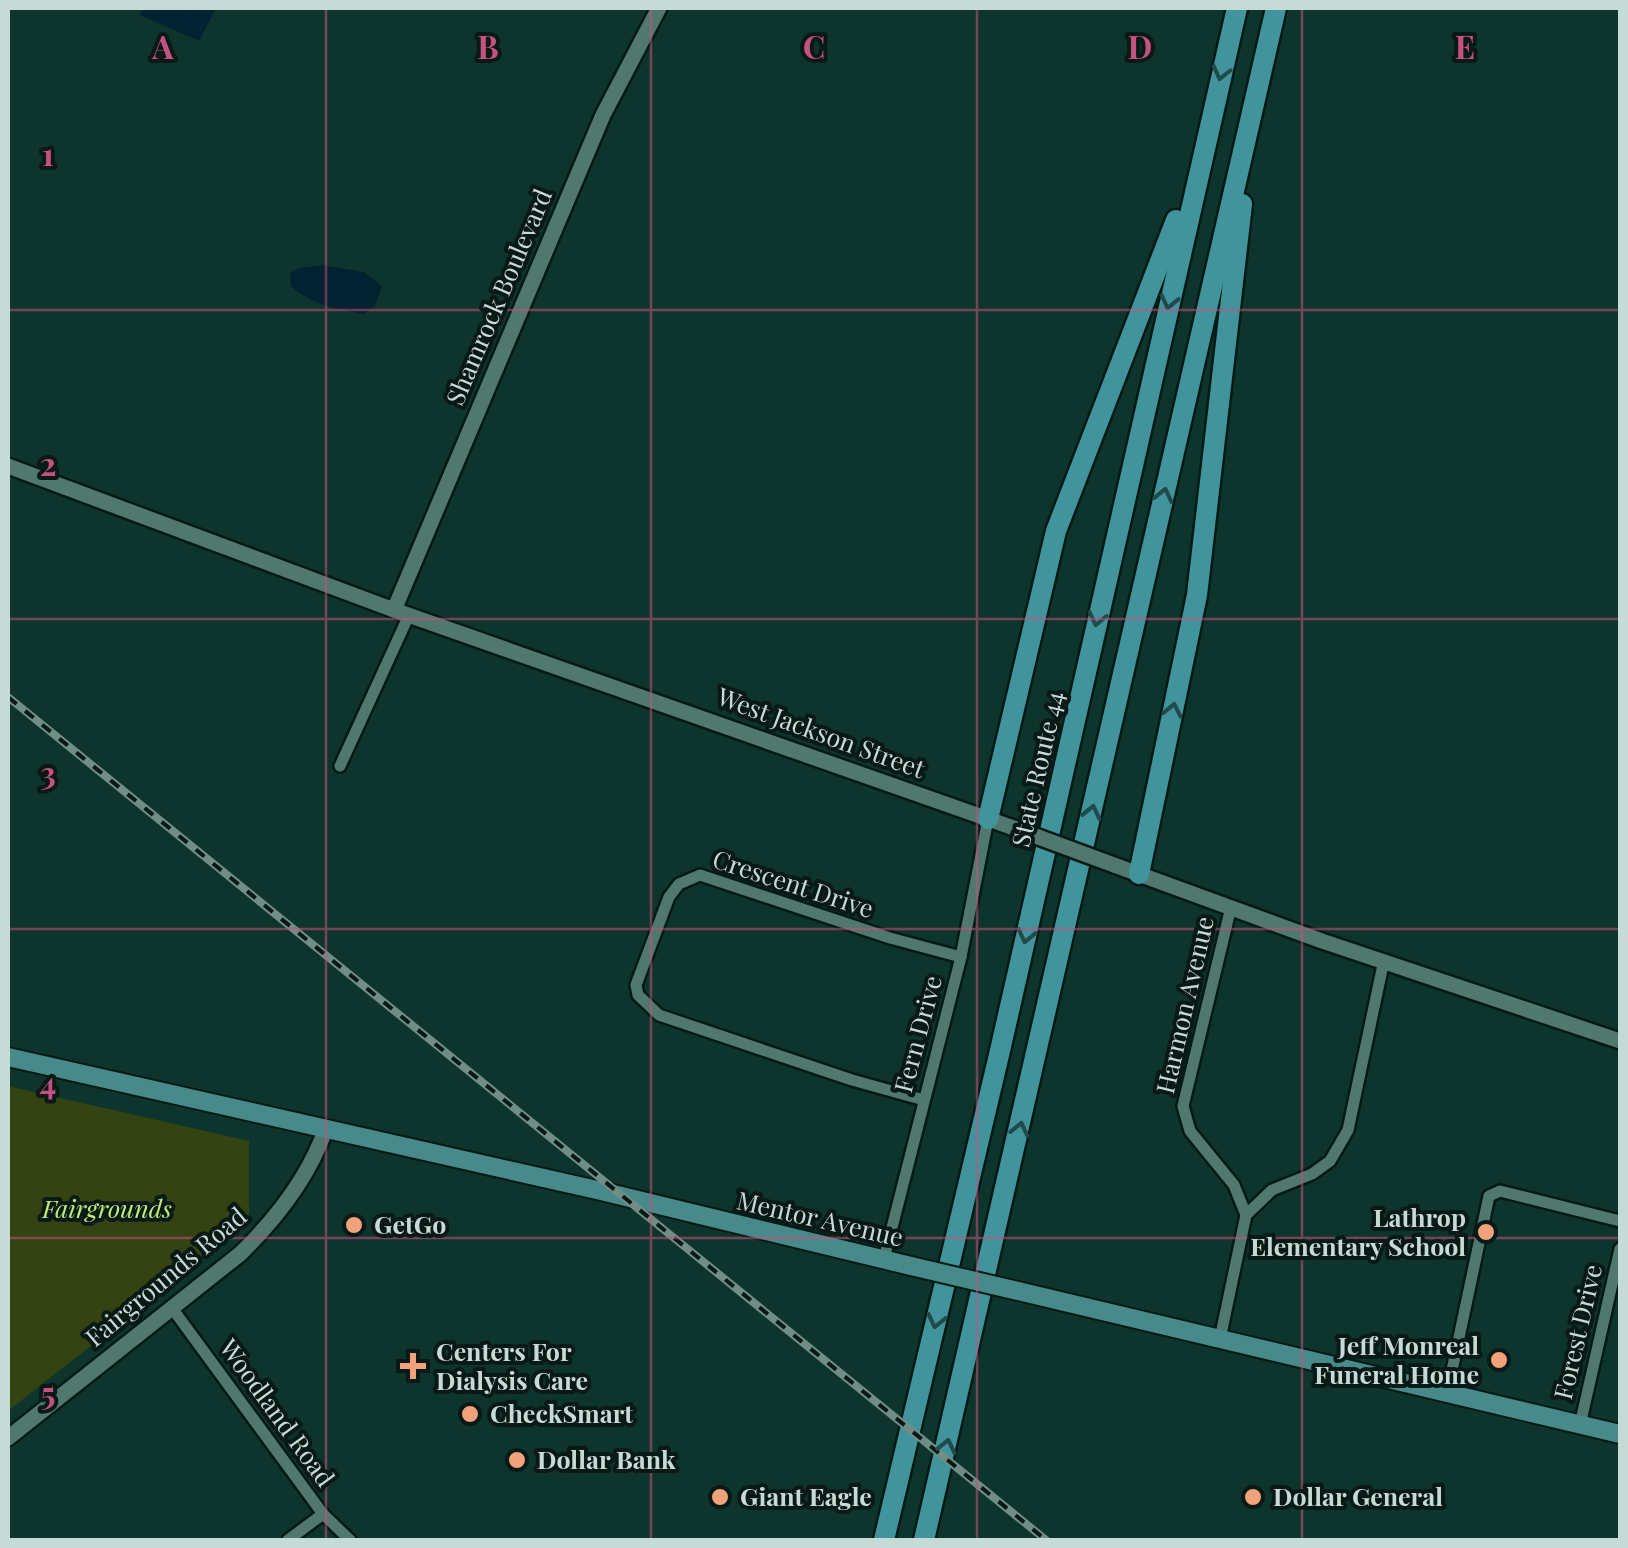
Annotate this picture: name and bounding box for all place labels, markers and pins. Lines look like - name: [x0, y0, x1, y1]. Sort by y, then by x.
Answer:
- place label: Lathrop Elementary School: [1250, 1200, 1466, 1262]
- place label: GetGo: [374, 1207, 446, 1240]
- marker: GetGo: [343, 1214, 365, 1236]
- marker: Lathrop Elementary School: [1475, 1221, 1497, 1243]
- place label: Jeff Monreal Funeral Home: [1314, 1328, 1479, 1390]
- place label: Centers For Dialysis Care: [436, 1334, 588, 1396]
- marker: Jeff Monreal Funeral Home: [1488, 1349, 1510, 1371]
- marker: Centers For Dialysis Care: [400, 1353, 426, 1379]
- place label: CheckSmart: [490, 1396, 633, 1429]
- marker: CheckSmart: [459, 1403, 481, 1425]
- place label: Dollar Bank: [537, 1442, 676, 1475]
- marker: Dollar Bank: [506, 1449, 528, 1471]
- place label: Giant Eagle: [740, 1479, 872, 1512]
- place label: Dollar General: [1273, 1479, 1443, 1512]
- marker: Giant Eagle: [709, 1486, 731, 1508]
- marker: Dollar General: [1242, 1486, 1264, 1508]

